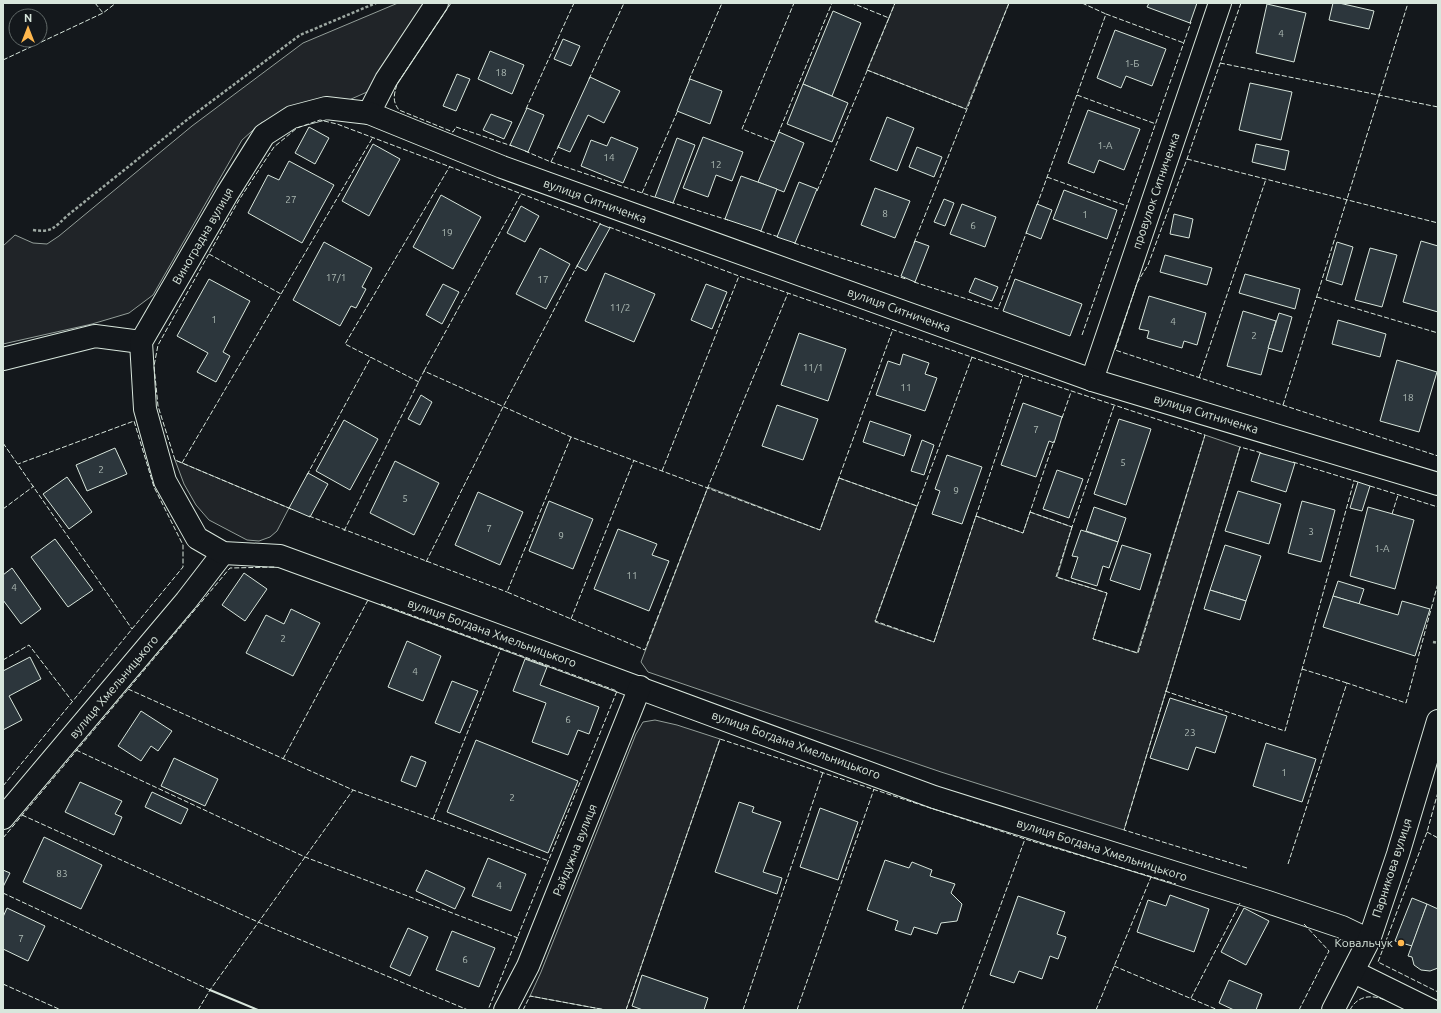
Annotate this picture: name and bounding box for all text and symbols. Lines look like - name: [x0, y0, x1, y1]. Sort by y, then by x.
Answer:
- north arrow: [8, 8, 48, 48]
- text: N: [24, 12, 32, 24]
- house number: 4: [1278, 28, 1284, 39]
- house number: 1-Б: [1125, 58, 1139, 69]
- house number: 18: [495, 67, 507, 78]
- street label: провулок Ситниченка: [1129, 131, 1182, 251]
- house number: 1-А: [1097, 140, 1113, 151]
- house number: 14: [603, 152, 615, 163]
- house number: 12: [710, 159, 722, 170]
- street label: вулиця Ситниченка: [542, 176, 648, 225]
- street label: Виноградна вулиця: [170, 185, 236, 286]
- house number: 27: [285, 194, 297, 205]
- house number: 8: [882, 208, 888, 219]
- house number: 1: [1082, 209, 1088, 220]
- house number: 6: [970, 220, 976, 231]
- house number: 19: [441, 227, 453, 238]
- house number: 17/1: [326, 272, 346, 283]
- house number: 17: [537, 274, 549, 285]
- street label: вулиця Ситниченка: [846, 285, 952, 334]
- house number: 11/2: [610, 302, 630, 313]
- house number: 1: [211, 314, 217, 325]
- house number: 4: [1170, 316, 1176, 327]
- house number: 2: [1251, 330, 1257, 341]
- house number: 11/1: [803, 362, 823, 373]
- house number: 11: [900, 382, 912, 393]
- street label: вулиця Ситниченка: [1152, 391, 1260, 436]
- house number: 18: [1402, 392, 1414, 403]
- house number: 7: [1033, 424, 1039, 435]
- house number: 5: [1120, 457, 1126, 468]
- house number: 2: [98, 464, 104, 475]
- house number: 9: [953, 485, 959, 496]
- house number: 5: [402, 493, 408, 504]
- house number: 7: [486, 523, 492, 534]
- house number: 3: [1308, 526, 1314, 537]
- house number: 9: [558, 530, 564, 541]
- house number: 1-А: [1374, 543, 1390, 554]
- house number: 11: [626, 570, 638, 581]
- house number: 4: [11, 582, 17, 593]
- street label: вулиця Богдана Хмельницького: [406, 596, 578, 669]
- street label: вулиця Хмельницького: [67, 632, 161, 741]
- house number: 2: [280, 633, 286, 644]
- house number: 4: [412, 666, 418, 677]
- street label: вулиця Богдана Хмельницького: [710, 708, 882, 781]
- house number: 6: [565, 714, 571, 725]
- house number: 23: [1184, 727, 1196, 738]
- house number: 1: [1281, 767, 1287, 778]
- house number: 2: [509, 792, 515, 803]
- street label: Райдужна вулиця: [550, 802, 599, 898]
- street label: вулиця Богдана Хмельницького: [1015, 816, 1189, 883]
- street label: Парникова вулиця: [1369, 816, 1414, 919]
- house number: 83: [56, 868, 68, 879]
- house number: 4: [496, 880, 502, 891]
- house number: 7: [18, 933, 24, 944]
- place label: Ковальчук: [1335, 936, 1393, 949]
- marker: Ковальчук: [1396, 938, 1406, 948]
- house number: 6: [462, 954, 468, 965]

